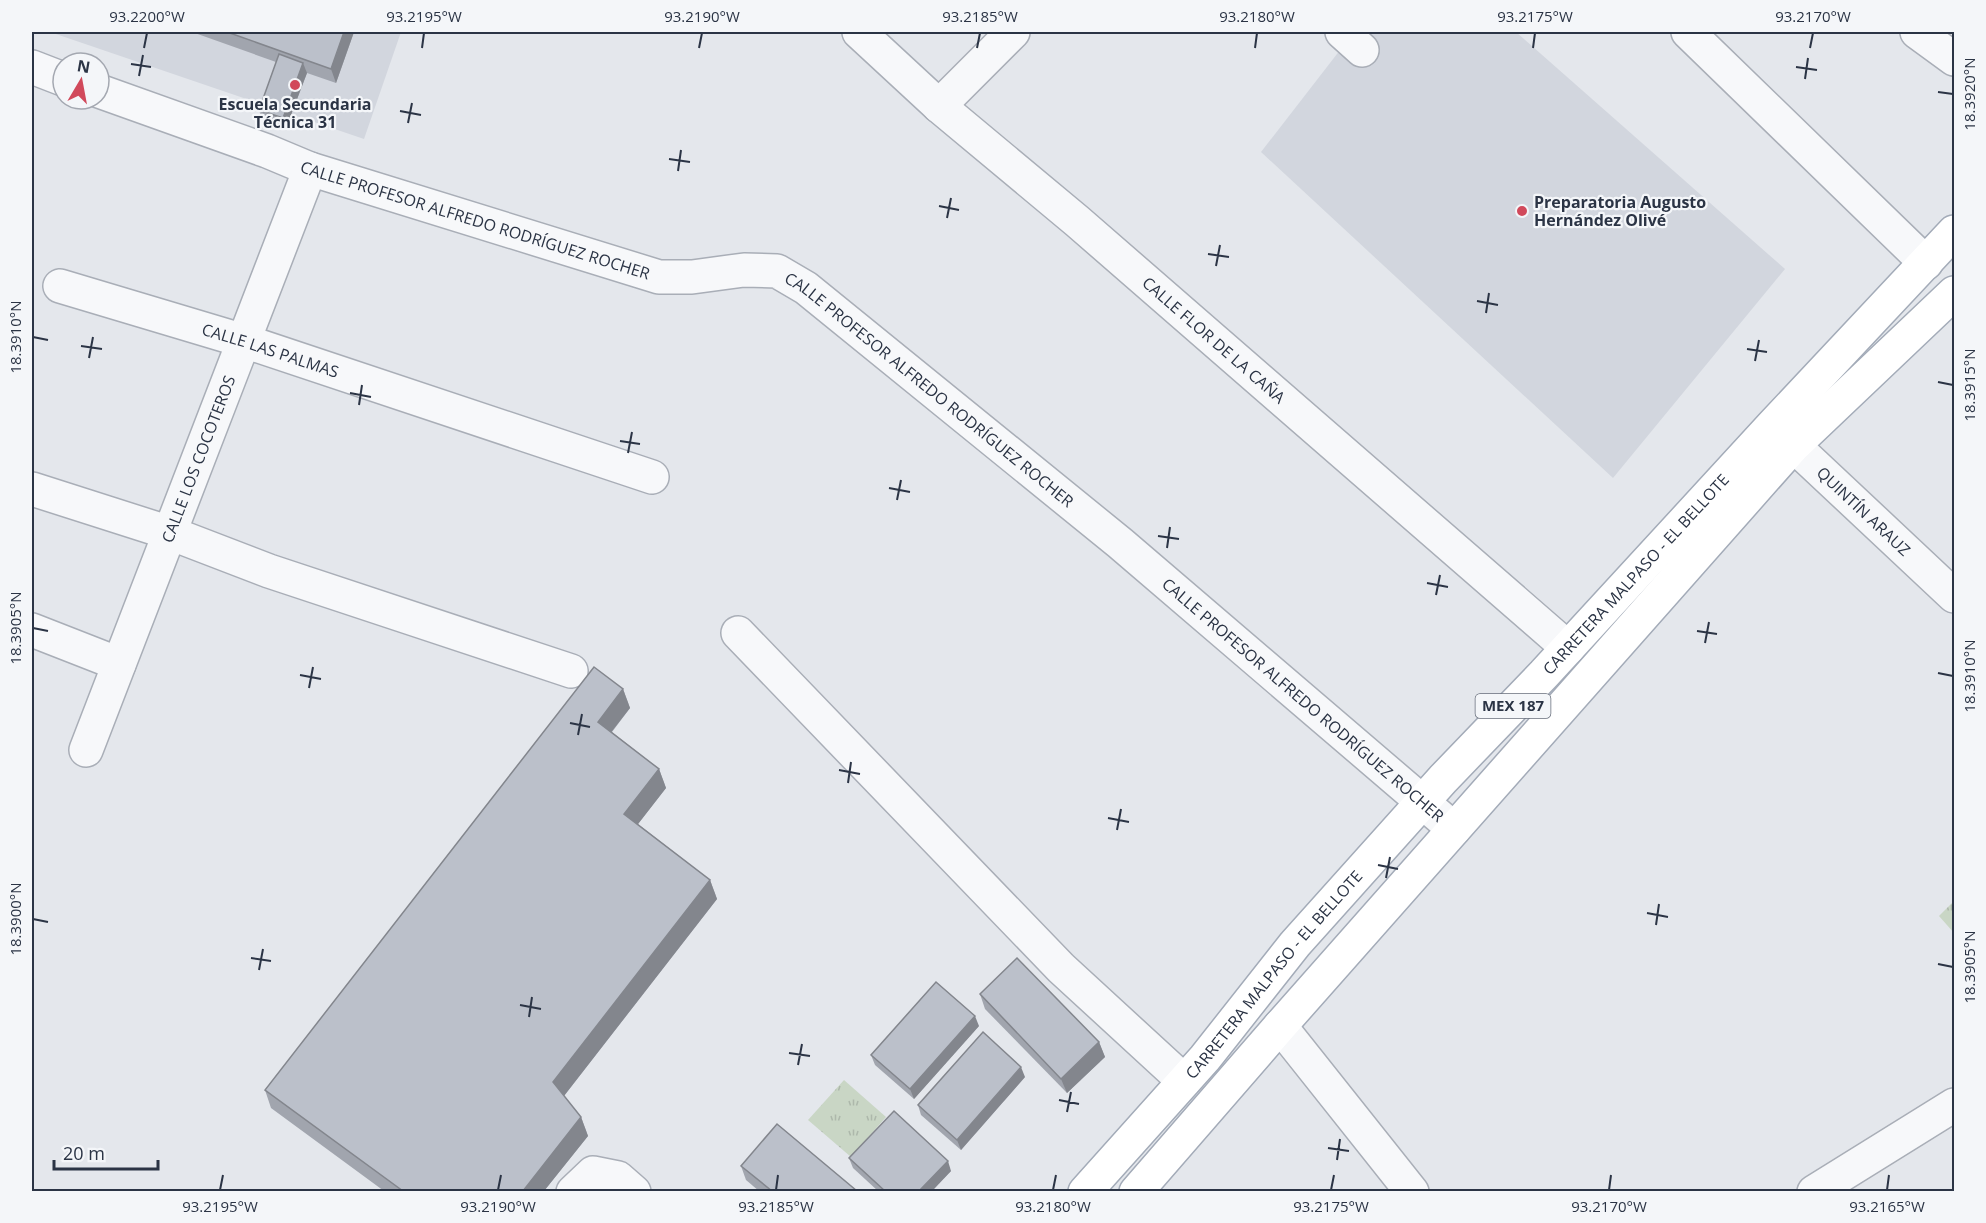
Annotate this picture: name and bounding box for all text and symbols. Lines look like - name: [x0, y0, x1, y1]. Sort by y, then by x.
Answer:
- text: 93.2200°W: [109, 6, 185, 26]
- text: 93.2195°W: [386, 6, 462, 26]
- text: 93.2190°W: [664, 6, 740, 26]
- text: 93.2185°W: [942, 6, 1018, 26]
- text: 93.2180°W: [1219, 6, 1295, 26]
- text: 93.2175°W: [1497, 6, 1573, 26]
- text: 93.2170°W: [1775, 6, 1851, 26]
- north arrow: [51, 51, 111, 111]
- text: N: [75, 54, 92, 78]
- text: 18.3920°N: [1959, 57, 1979, 131]
- marker: Escuela Secundaria Técnica 31: [288, 78, 302, 92]
- place label: Escuela Secundaria Técnica 31: [219, 93, 371, 133]
- street label: CALLE PROFESOR ALFREDO RODRÍGUEZ ROCHER: [297, 155, 653, 285]
- place label: Preparatoria Augusto Hernández Olivé: [1534, 191, 1706, 231]
- marker: Preparatoria Augusto Hernández Olivé: [1515, 204, 1529, 218]
- street label: CALLE PROFESOR ALFREDO RODRÍGUEZ ROCHER: [781, 267, 1079, 512]
- street label: CALLE FLOR DE LA CAÑA: [1138, 272, 1291, 409]
- text: 18.3910°N: [5, 300, 25, 374]
- street label: CALLE LAS PALMAS: [199, 318, 342, 383]
- text: 18.3915°N: [1959, 348, 1979, 422]
- street label: CALLE LOS COCOTEROS: [156, 372, 241, 546]
- street label: QUINTÍN ARAUZ: [1812, 462, 1915, 561]
- street label: CARRETERA MALPASO - EL BELLOTE: [1538, 469, 1734, 679]
- street label: CALLE PROFESOR ALFREDO RODRÍGUEZ ROCHER: [1157, 573, 1449, 827]
- text: 18.3905°N: [5, 591, 25, 665]
- text: 18.3910°N: [1959, 639, 1979, 713]
- road number: MEX 187: [1476, 694, 1550, 718]
- street label: CARRETERA MALPASO - EL BELLOTE: [1180, 865, 1367, 1084]
- text: 18.3900°N: [5, 882, 25, 956]
- text: 18.3905°N: [1959, 930, 1979, 1004]
- scale bar: [54, 1133, 158, 1171]
- text: 20 m: [63, 1141, 105, 1165]
- text: 93.2195°W: [182, 1196, 258, 1216]
- text: 93.2190°W: [460, 1196, 536, 1216]
- text: 93.2185°W: [738, 1196, 814, 1216]
- text: 93.2180°W: [1015, 1196, 1091, 1216]
- text: 93.2175°W: [1293, 1196, 1369, 1216]
- text: 93.2170°W: [1571, 1196, 1647, 1216]
- text: 93.2165°W: [1849, 1196, 1925, 1216]

